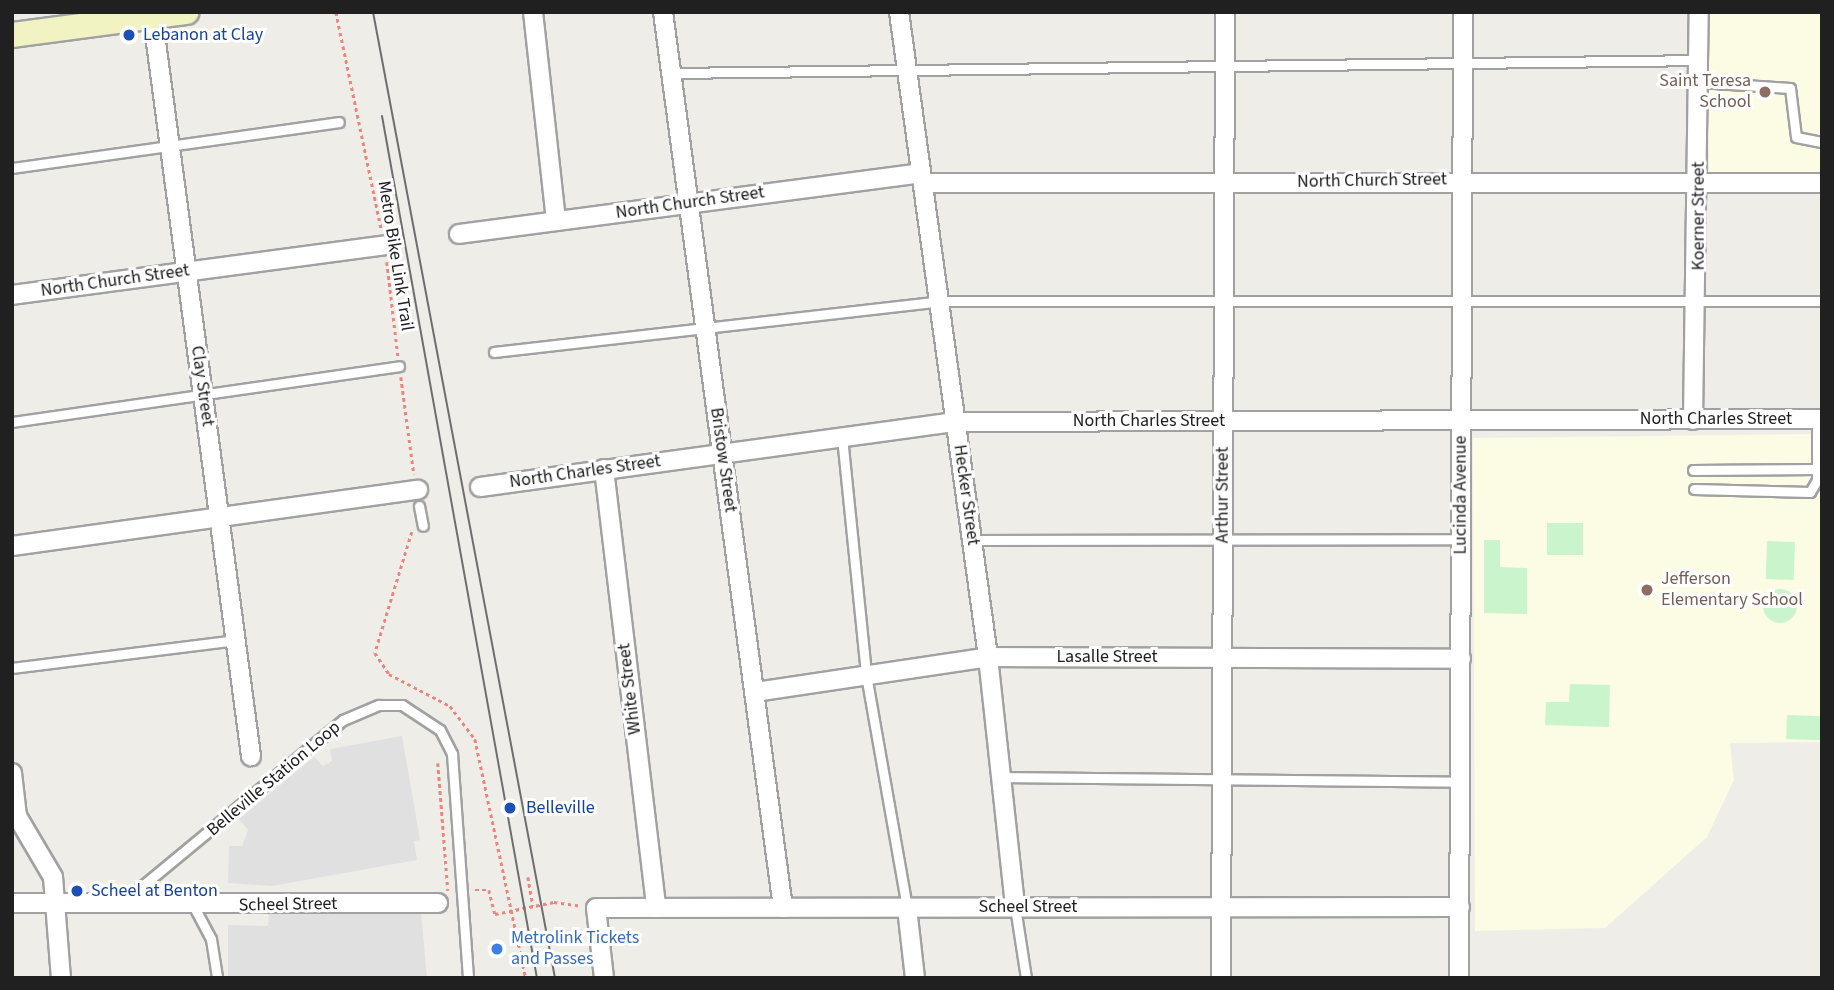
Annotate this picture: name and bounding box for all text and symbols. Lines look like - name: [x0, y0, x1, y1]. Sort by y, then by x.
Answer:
- place label: Lebanon at Clay: [143, 24, 263, 46]
- marker: Lebanon at Clay: [121, 27, 137, 43]
- place label: Saint Teresa School: [1659, 71, 1751, 114]
- marker: Saint Teresa School: [1757, 84, 1773, 100]
- street label: Koerner Street: [1688, 162, 1710, 270]
- street label: North Church Street: [1297, 169, 1447, 193]
- street label: Metro Bike Link Trail: [372, 179, 418, 333]
- street label: North Church Street: [614, 182, 766, 224]
- street label: North Church Street: [39, 260, 191, 302]
- street label: Clay Street: [186, 344, 218, 428]
- street label: Bristow Street: [705, 406, 741, 514]
- street label: North Charles Street: [1640, 408, 1792, 430]
- street label: North Charles Street: [1073, 410, 1225, 432]
- street label: Lucinda Avenue: [1450, 436, 1472, 554]
- street label: Hecker Street: [948, 443, 984, 547]
- street label: Arthur Street: [1212, 447, 1234, 543]
- street label: North Charles Street: [508, 451, 662, 493]
- place label: Jefferson Elementary School: [1661, 569, 1803, 612]
- marker: Jefferson Elementary School: [1639, 582, 1655, 598]
- street label: White Street: [614, 642, 646, 736]
- street label: Lasalle Street: [1056, 646, 1158, 668]
- street label: Belleville Station Loop: [203, 717, 345, 841]
- place label: Belleville: [526, 797, 595, 819]
- marker: Belleville: [500, 798, 520, 818]
- place label: Scheel at Benton: [91, 880, 218, 902]
- marker: Scheel at Benton: [69, 883, 85, 899]
- street label: Scheel Street: [238, 893, 338, 917]
- street label: Scheel Street: [979, 896, 1077, 918]
- place label: Metrolink Tickets and Passes: [511, 928, 639, 970]
- marker: Metrolink Tickets and Passes: [489, 941, 505, 957]

